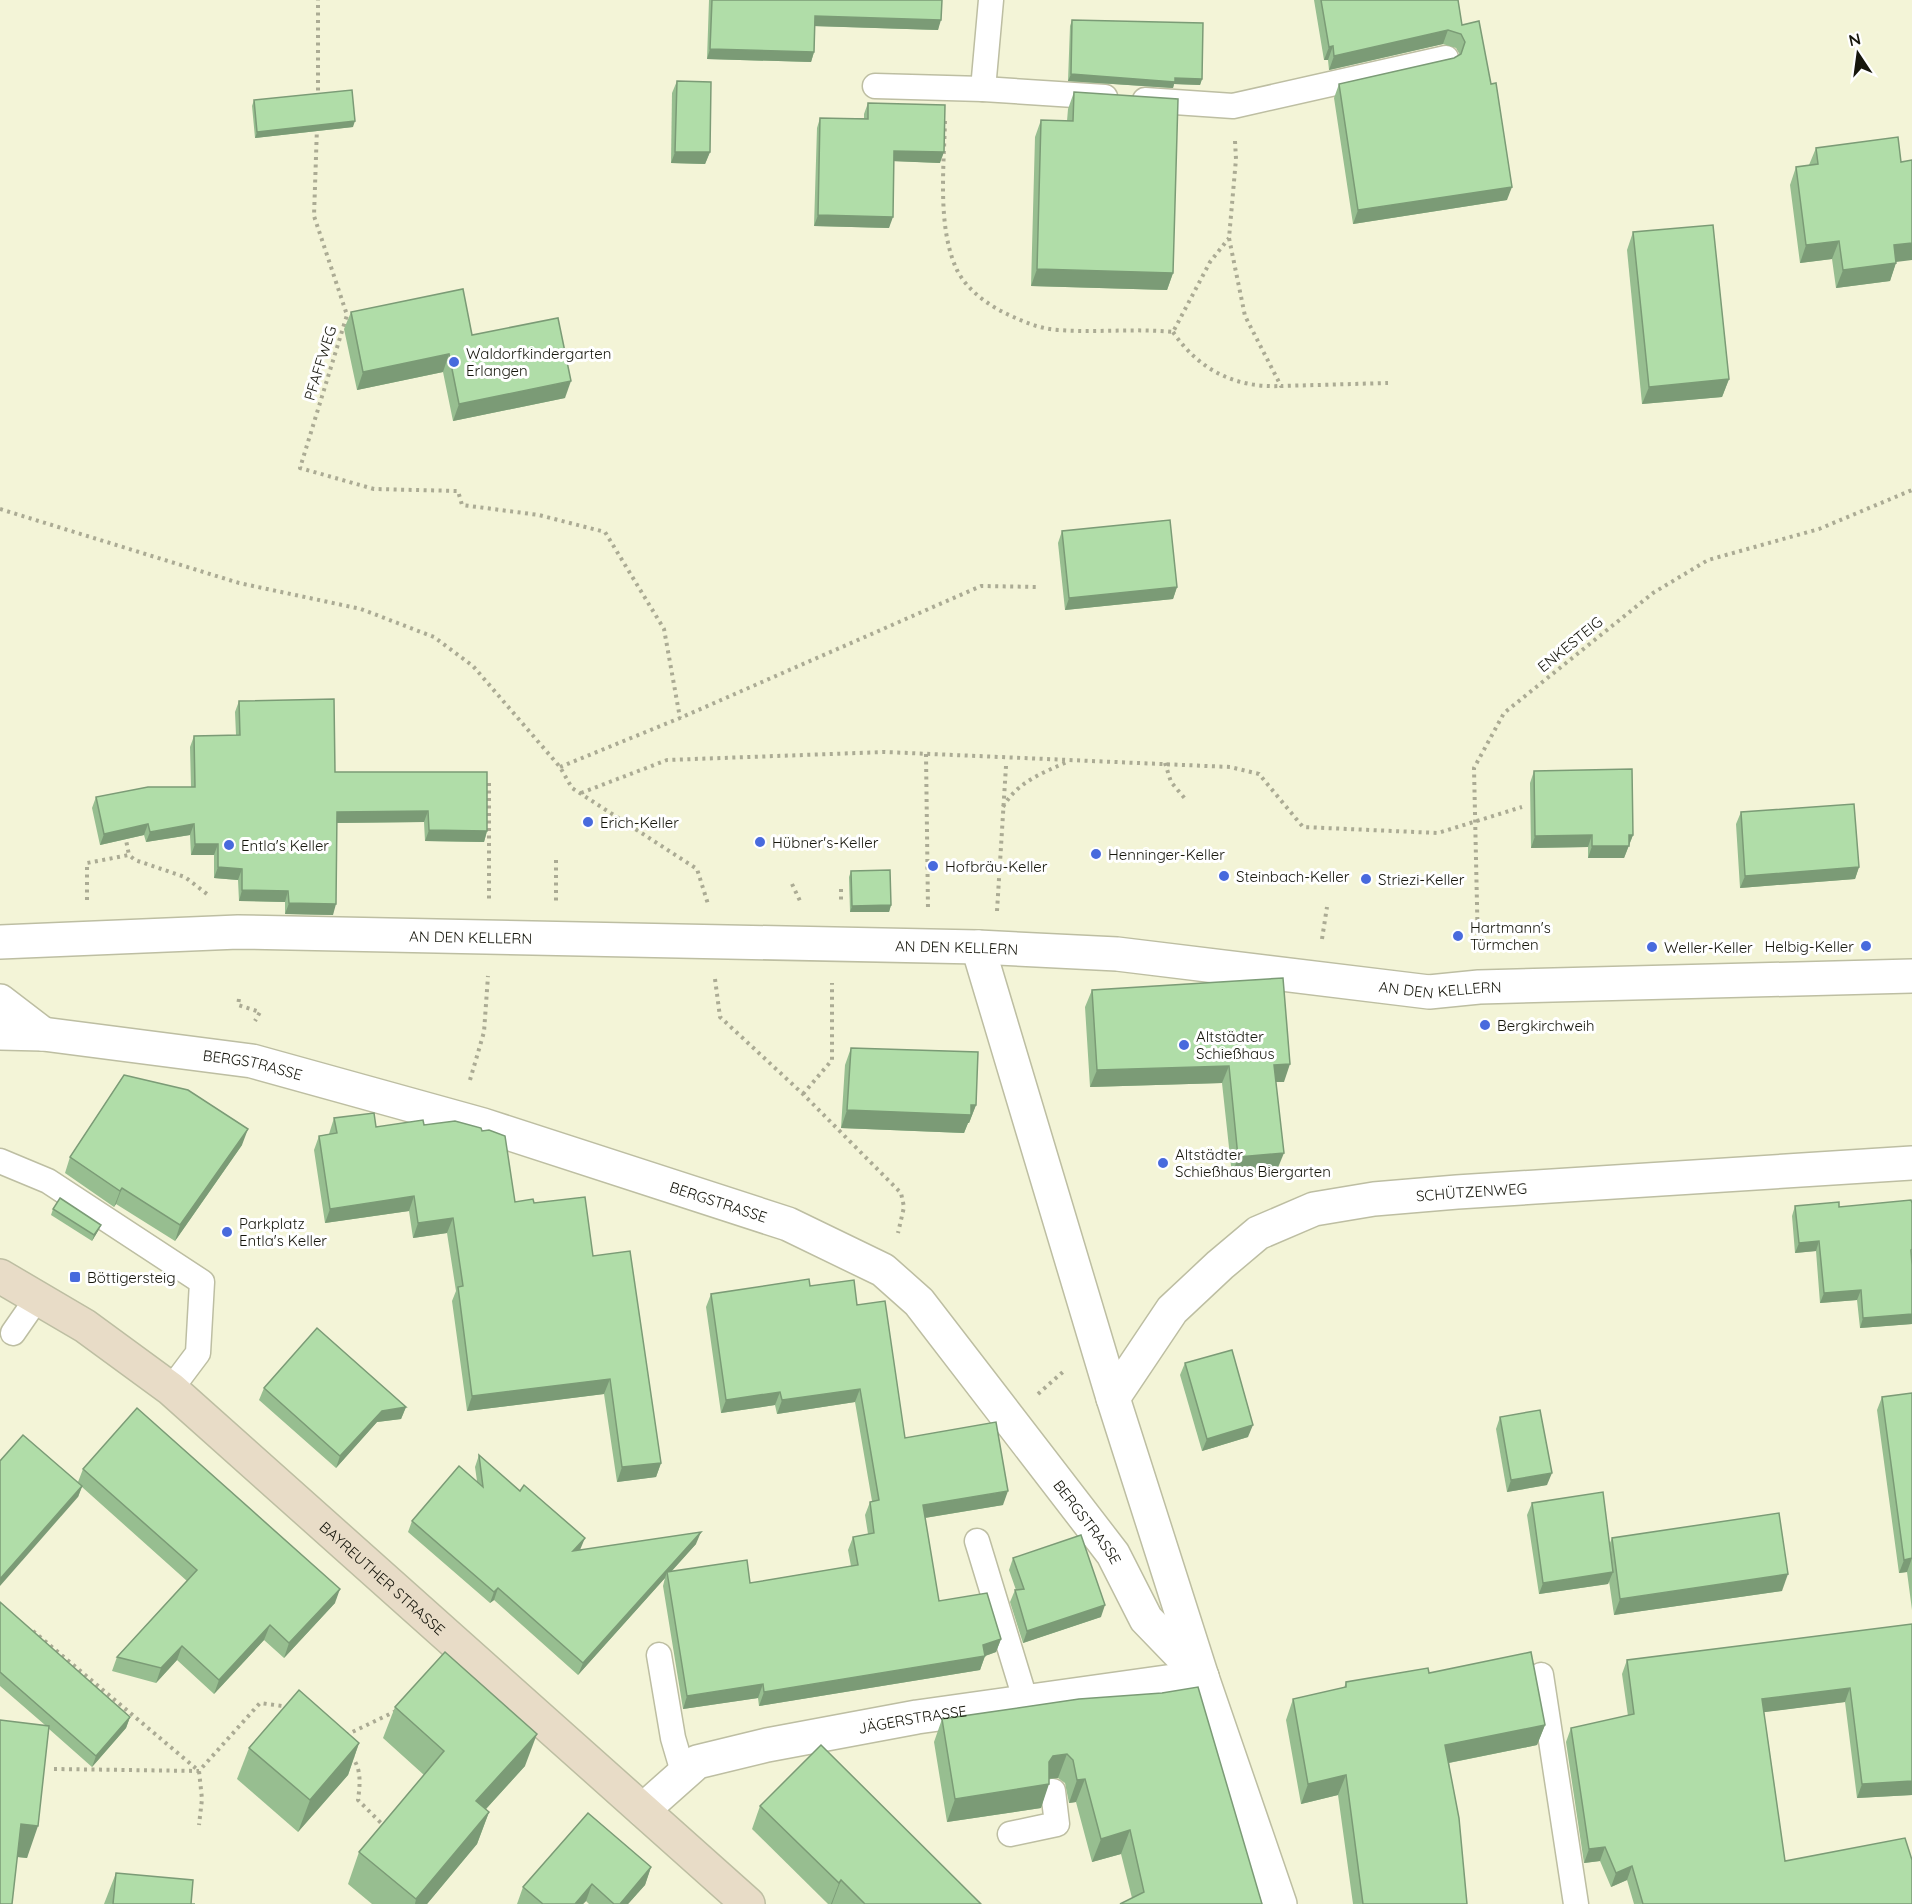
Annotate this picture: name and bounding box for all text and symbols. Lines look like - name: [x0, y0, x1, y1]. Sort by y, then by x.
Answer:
- north arrow: [1828, 24, 1888, 84]
- text: N: [1847, 28, 1863, 50]
- street label: PFAFFWEG: [300, 323, 340, 403]
- place label: Waldorfkindergarten Erlangen: [466, 344, 611, 380]
- marker: Waldorfkindergarten Erlangen: [447, 355, 461, 369]
- street label: ENKESTEIG: [1534, 612, 1606, 676]
- place label: Erich-Keller: [600, 813, 679, 832]
- marker: Erich-Keller: [581, 815, 595, 829]
- place label: Hübner's-Keller: [772, 833, 879, 852]
- marker: Hübner's-Keller: [753, 835, 767, 849]
- place label: Entla's Keller: [241, 836, 329, 855]
- marker: Entla's Keller: [222, 838, 236, 852]
- place label: Henninger-Keller: [1108, 845, 1225, 864]
- marker: Henninger-Keller: [1089, 847, 1103, 861]
- place label: Hofbräu-Keller: [945, 857, 1048, 876]
- marker: Hofbräu-Keller: [926, 859, 940, 873]
- place label: Steinbach-Keller: [1236, 867, 1350, 886]
- marker: Steinbach-Keller: [1217, 869, 1231, 883]
- place label: Striezi-Keller: [1378, 870, 1465, 889]
- marker: Striezi-Keller: [1359, 872, 1373, 886]
- place label: Hartmann's Türmchen: [1470, 918, 1551, 954]
- street label: AN DEN KELLERN: [409, 926, 533, 947]
- marker: Hartmann's Türmchen: [1451, 929, 1465, 943]
- street label: AN DEN KELLERN: [895, 936, 1019, 959]
- place label: Helbig-Keller: [1764, 937, 1854, 956]
- place label: Weller-Keller: [1664, 938, 1753, 957]
- marker: Helbig-Keller: [1859, 939, 1873, 953]
- marker: Weller-Keller: [1645, 940, 1659, 954]
- street label: AN DEN KELLERN: [1378, 976, 1502, 1002]
- place label: Bergkirchweih: [1497, 1016, 1595, 1035]
- marker: Bergkirchweih: [1478, 1018, 1492, 1032]
- place label: Altstädter Schießhaus: [1196, 1027, 1275, 1063]
- marker: Altstädter Schießhaus: [1177, 1038, 1191, 1052]
- street label: BERGSTRASSE: [202, 1045, 305, 1084]
- place label: Altstädter Schießhaus Biergarten: [1175, 1145, 1331, 1181]
- marker: Altstädter Schießhaus Biergarten: [1156, 1156, 1170, 1170]
- street label: BERGSTRASSE: [667, 1177, 770, 1226]
- street label: SCHÜTZENWEG: [1415, 1178, 1528, 1205]
- place label: Parkplatz Entla's Keller: [239, 1214, 327, 1250]
- marker: Parkplatz Entla's Keller: [220, 1225, 234, 1239]
- place label: Böttigersteig: [87, 1268, 176, 1287]
- marker: Böttigersteig: [68, 1270, 82, 1284]
- street label: BERGSTRASSE: [1050, 1476, 1126, 1567]
- street label: BAYREUTHER STRASSE: [316, 1517, 449, 1639]
- street label: JÄGERSTRASSE: [856, 1701, 968, 1737]

